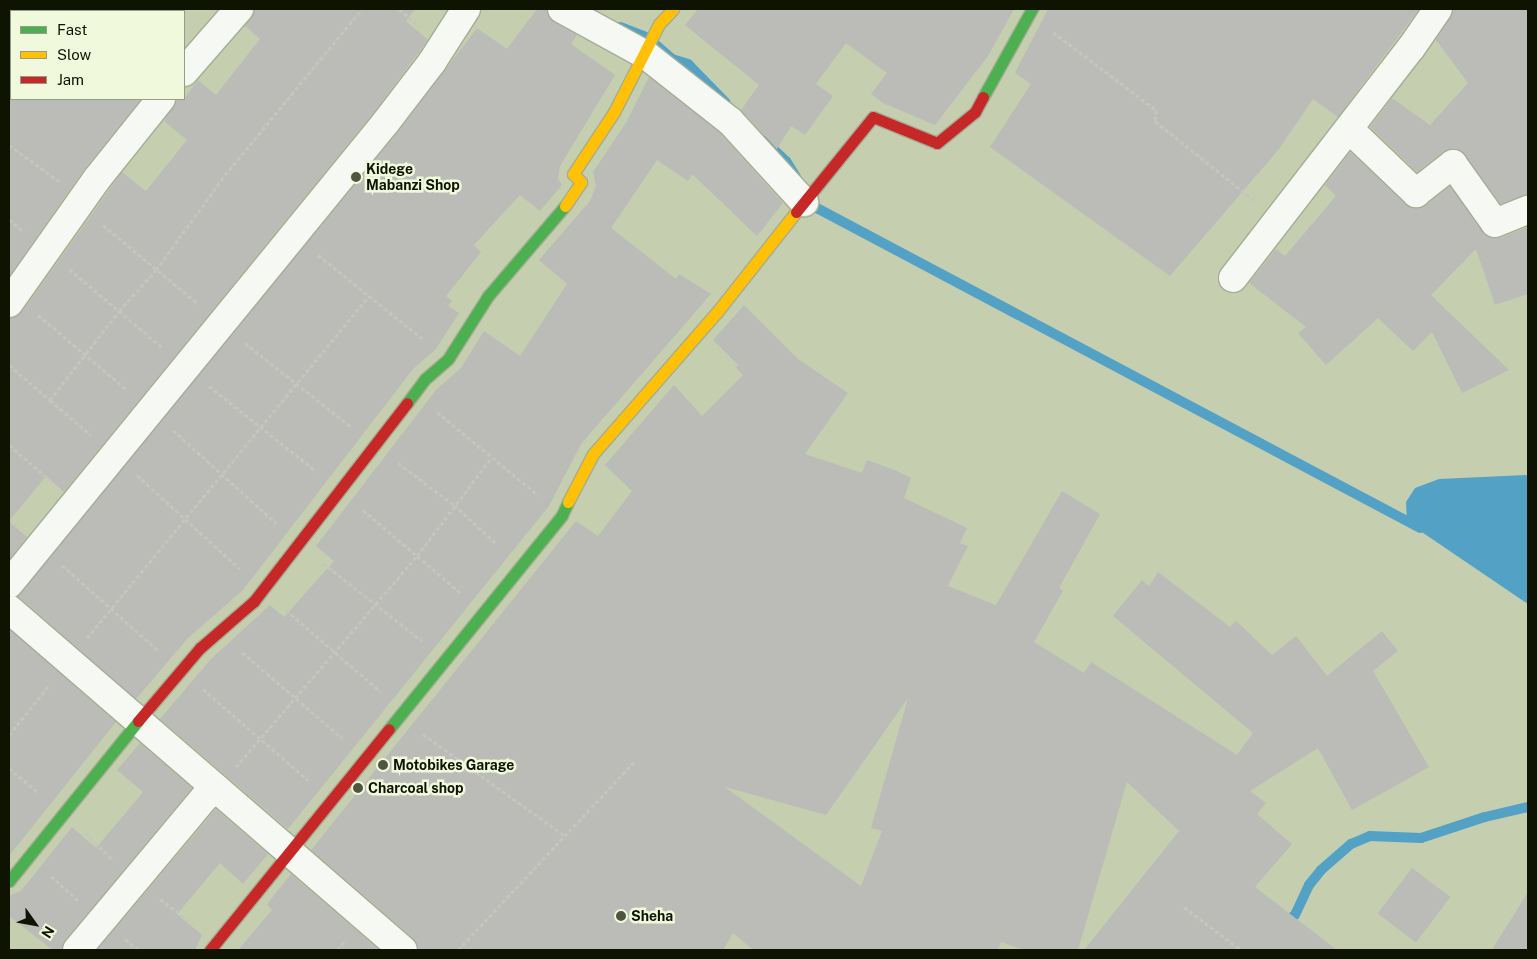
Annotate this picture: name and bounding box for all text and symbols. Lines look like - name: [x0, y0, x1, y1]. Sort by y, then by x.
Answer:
- legend: [10, 10, 185, 100]
- text: Fast: [57, 21, 87, 38]
- text: Slow: [57, 46, 91, 63]
- text: Jam: [57, 71, 84, 88]
- place label: Kidege Mabanzi Shop: [366, 161, 460, 193]
- marker: Kidege Mabanzi Shop: [350, 171, 362, 183]
- place label: Motobikes Garage: [393, 757, 515, 773]
- marker: Motobikes Garage: [377, 759, 389, 771]
- place label: Charcoal shop: [368, 780, 464, 796]
- marker: Charcoal shop: [352, 782, 364, 794]
- north arrow: [10, 899, 60, 949]
- place label: Sheha: [631, 908, 673, 924]
- marker: Sheha: [615, 910, 627, 922]
- text: N: [38, 923, 57, 941]

